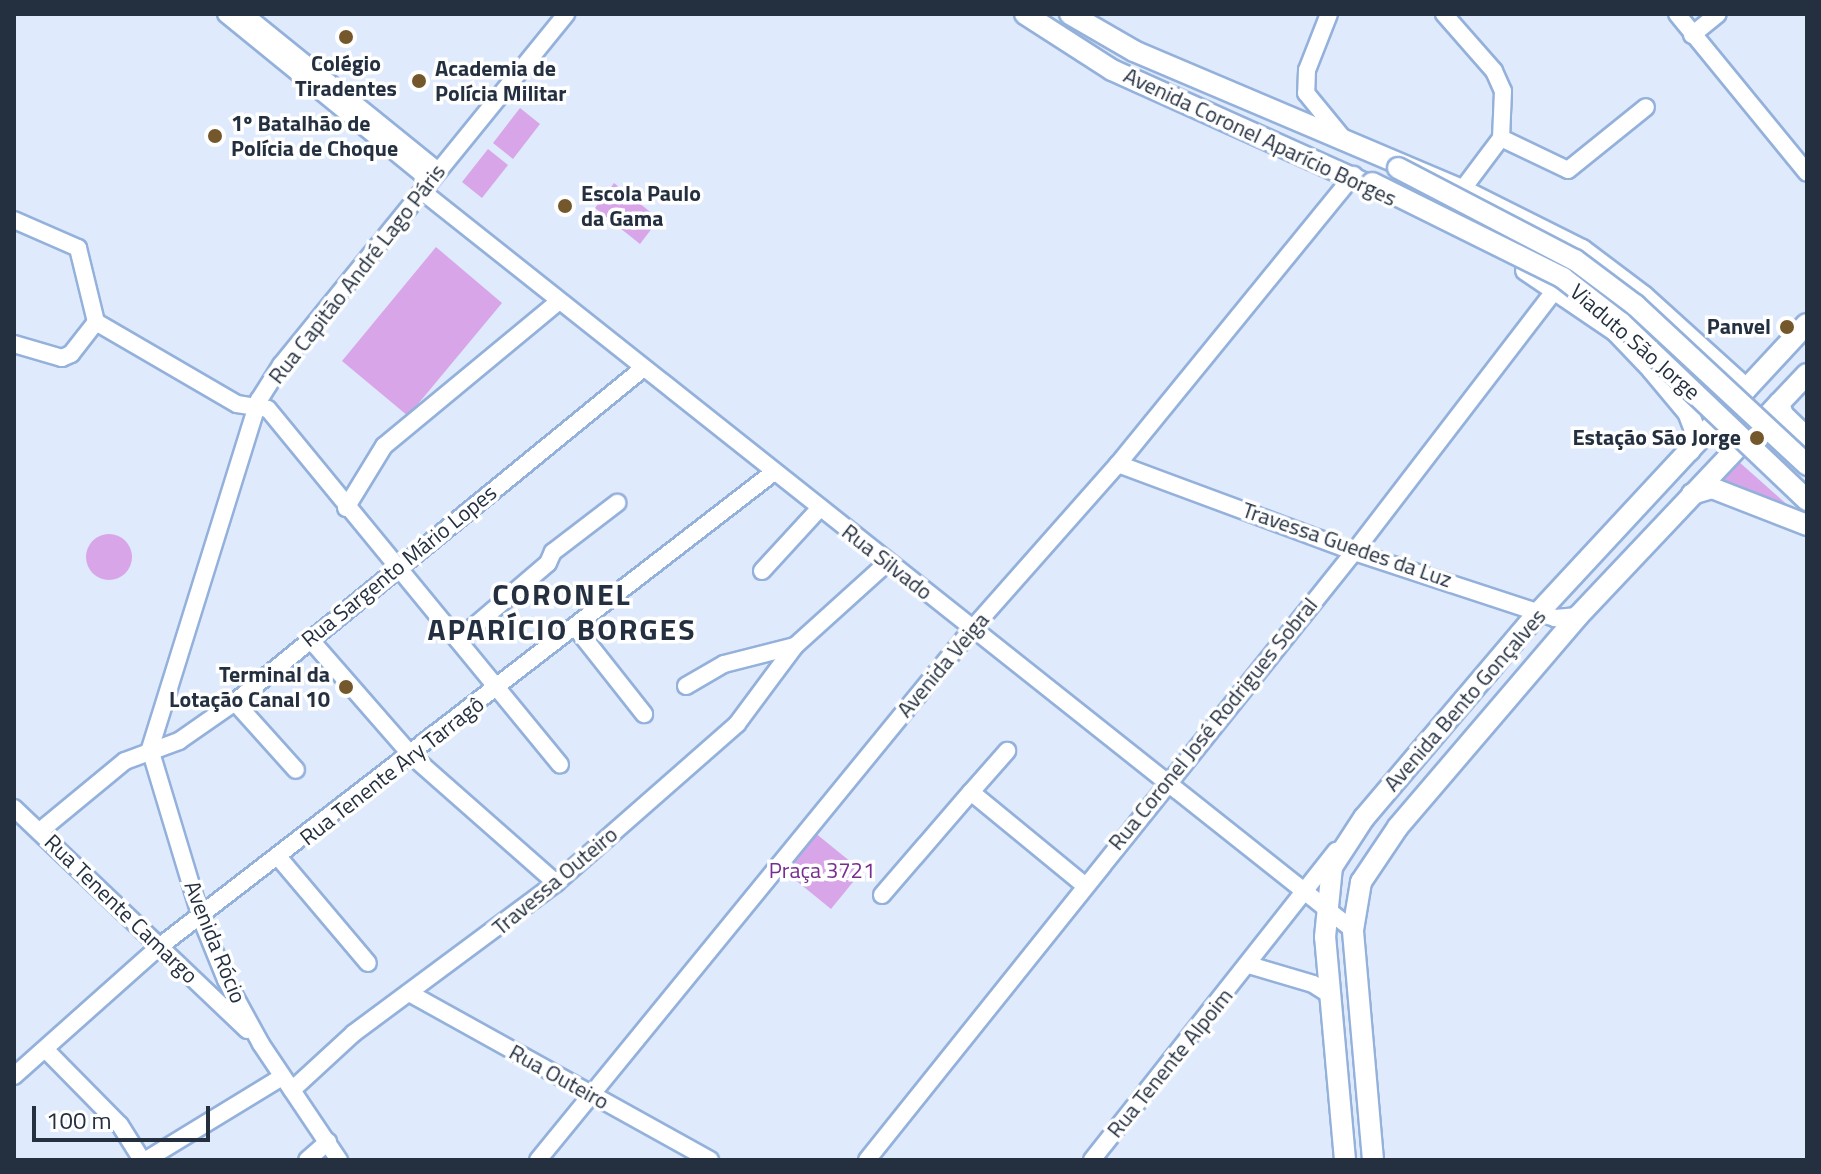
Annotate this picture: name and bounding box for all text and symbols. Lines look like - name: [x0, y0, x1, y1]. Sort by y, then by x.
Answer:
- marker: Colégio Tiradentes: [337, 28, 355, 46]
- place label: Colégio Tiradentes: [295, 50, 397, 102]
- place label: Academia de Polícia Militar: [435, 55, 566, 106]
- street label: Avenida Coronel Aparício Borges: [1119, 62, 1401, 212]
- marker: Academia de Polícia Militar: [410, 72, 428, 90]
- place label: 1º Batalhão de Polícia de Choque: [231, 110, 398, 162]
- marker: 1º Batalhão de Polícia de Choque: [206, 127, 224, 145]
- street label: Rua Capitão André Lago Páris: [263, 159, 451, 389]
- place label: Escola Paulo da Gama: [581, 180, 701, 232]
- marker: Escola Paulo da Gama: [556, 197, 574, 215]
- street label: Viaduto São Jorge: [1565, 278, 1705, 406]
- place label: Panvel: [1707, 314, 1771, 340]
- marker: Panvel: [1778, 318, 1796, 336]
- place label: Estação São Jorge: [1572, 425, 1741, 451]
- marker: Estação São Jorge: [1748, 429, 1766, 447]
- street label: Rua Sargento Mário Lopes: [296, 479, 502, 653]
- street label: Travessa Guedes da Luz: [1239, 497, 1455, 593]
- street label: Rua Silvado: [837, 518, 937, 606]
- district label: CORONEL APARÍCIO BORGES: [427, 576, 697, 646]
- street label: Rua Coronel José Rodrigues Sobral: [1103, 592, 1323, 856]
- street label: Avenida Bento Gonçalves: [1378, 603, 1552, 797]
- street label: Avenida Veiga: [892, 607, 994, 723]
- place label: Terminal da Lotação Canal 10: [169, 661, 330, 712]
- marker: Terminal da Lotação Canal 10: [337, 678, 355, 696]
- street label: Rua Tenente Ary Tarragô: [295, 691, 489, 851]
- street label: Travessa Outeiro: [487, 821, 623, 941]
- street label: Rua Tenente Camargo: [39, 829, 203, 989]
- park label: Praça 3721: [769, 858, 875, 884]
- street label: Avenida Rócio: [179, 877, 251, 1007]
- street label: Rua Tenente Alpoim: [1102, 983, 1238, 1143]
- street label: Rua Outeiro: [505, 1039, 613, 1115]
- scale bar: [36, 1090, 214, 1140]
- text: 100 m: [46, 1102, 112, 1138]

